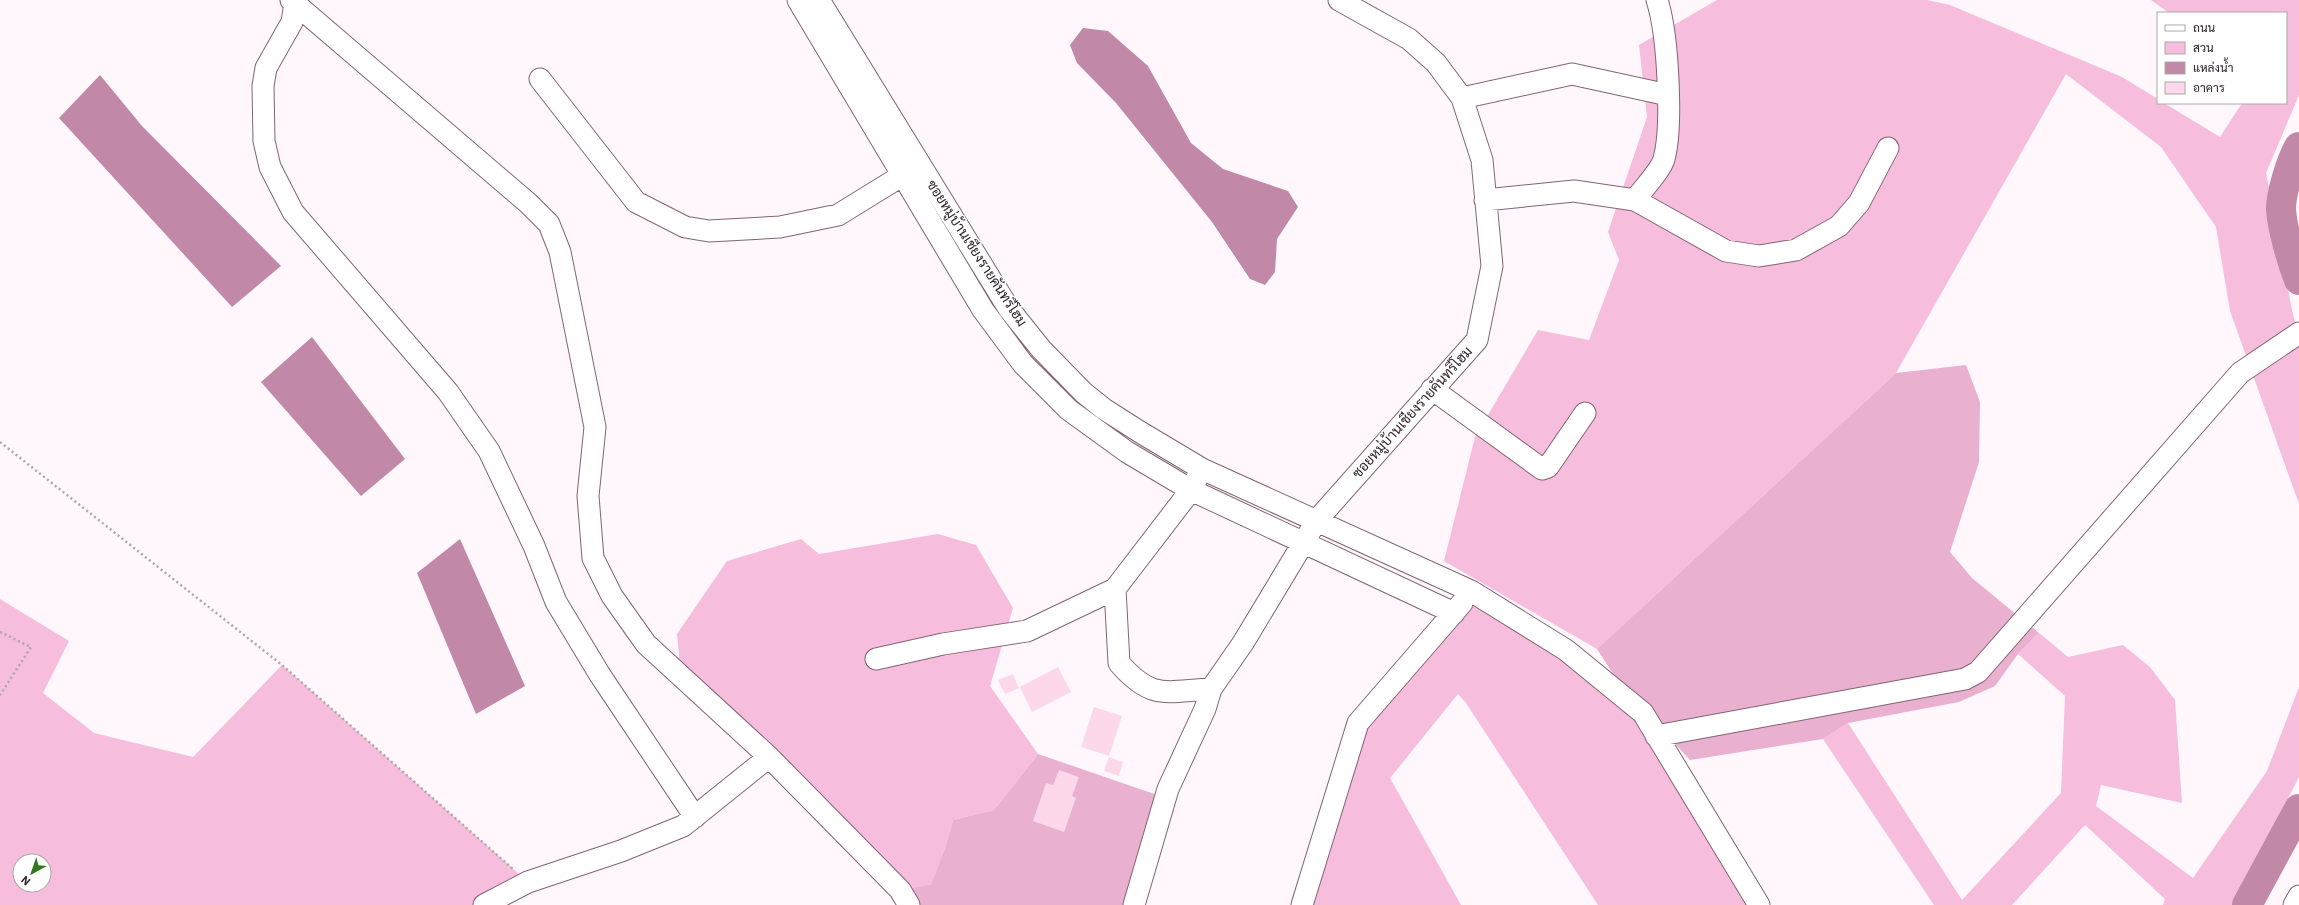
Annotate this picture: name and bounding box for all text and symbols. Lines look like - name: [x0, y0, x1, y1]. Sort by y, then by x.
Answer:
- legend: [2157, 12, 2287, 104]
- text: ถนน: [2193, 20, 2216, 35]
- text: สวน: [2193, 40, 2214, 55]
- text: แหล่งน้ำ: [2193, 57, 2233, 75]
- text: อาคาร: [2193, 80, 2225, 95]
- street label: ซอยหมู่บ้านเชียงรายคันทรีโฮม: [922, 176, 1031, 330]
- street label: ซอยหมู่บ้านเชียงรายคันทรีโฮม: [1348, 342, 1477, 482]
- north arrow: [12, 853, 52, 893]
- text: N: [18, 873, 33, 889]

